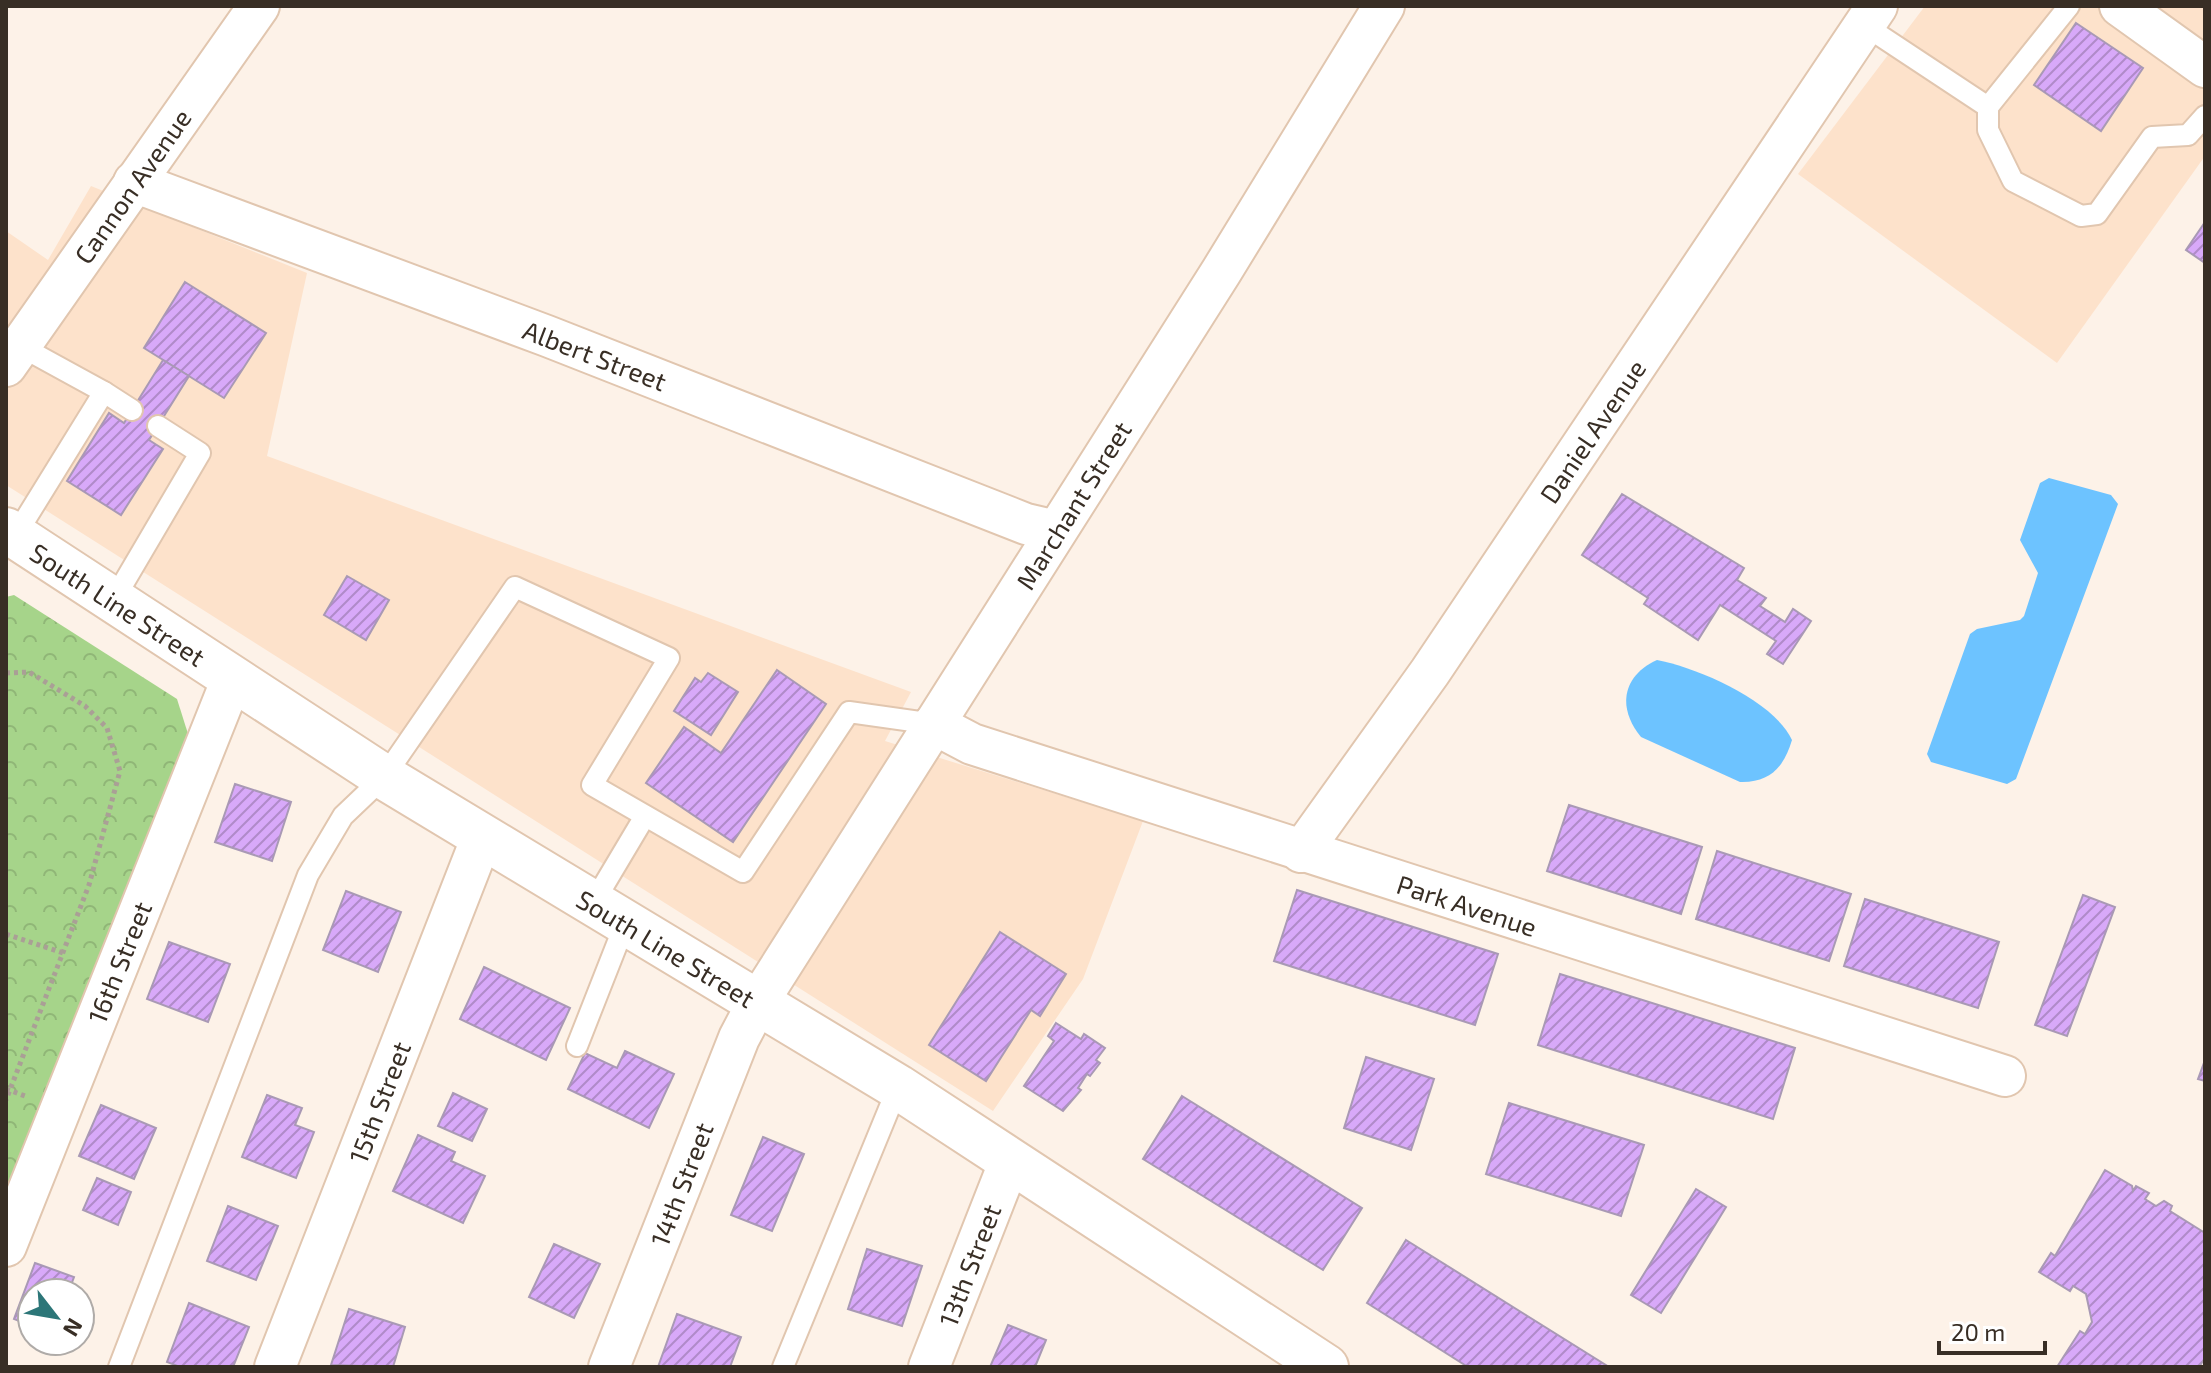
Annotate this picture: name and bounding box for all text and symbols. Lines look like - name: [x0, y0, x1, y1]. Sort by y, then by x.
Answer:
- street label: Cannon Avenue: [67, 103, 197, 269]
- street label: Albert Street: [519, 313, 671, 397]
- street label: Daniel Avenue: [1533, 353, 1651, 509]
- street label: Marchant Street: [1009, 415, 1137, 595]
- street label: South Line Street: [25, 536, 211, 672]
- street label: Park Avenue: [1393, 868, 1541, 942]
- street label: South Line Street: [571, 883, 761, 1013]
- street label: 16th Street: [81, 897, 157, 1027]
- street label: 15th Street: [342, 1037, 416, 1167]
- street label: 14th Street: [643, 1118, 719, 1250]
- street label: 13th Street: [932, 1200, 1006, 1330]
- north arrow: [16, 1277, 96, 1357]
- scale bar: [1939, 1305, 2045, 1355]
- text: N: [59, 1314, 89, 1341]
- text: 20 m: [1951, 1317, 2005, 1346]

